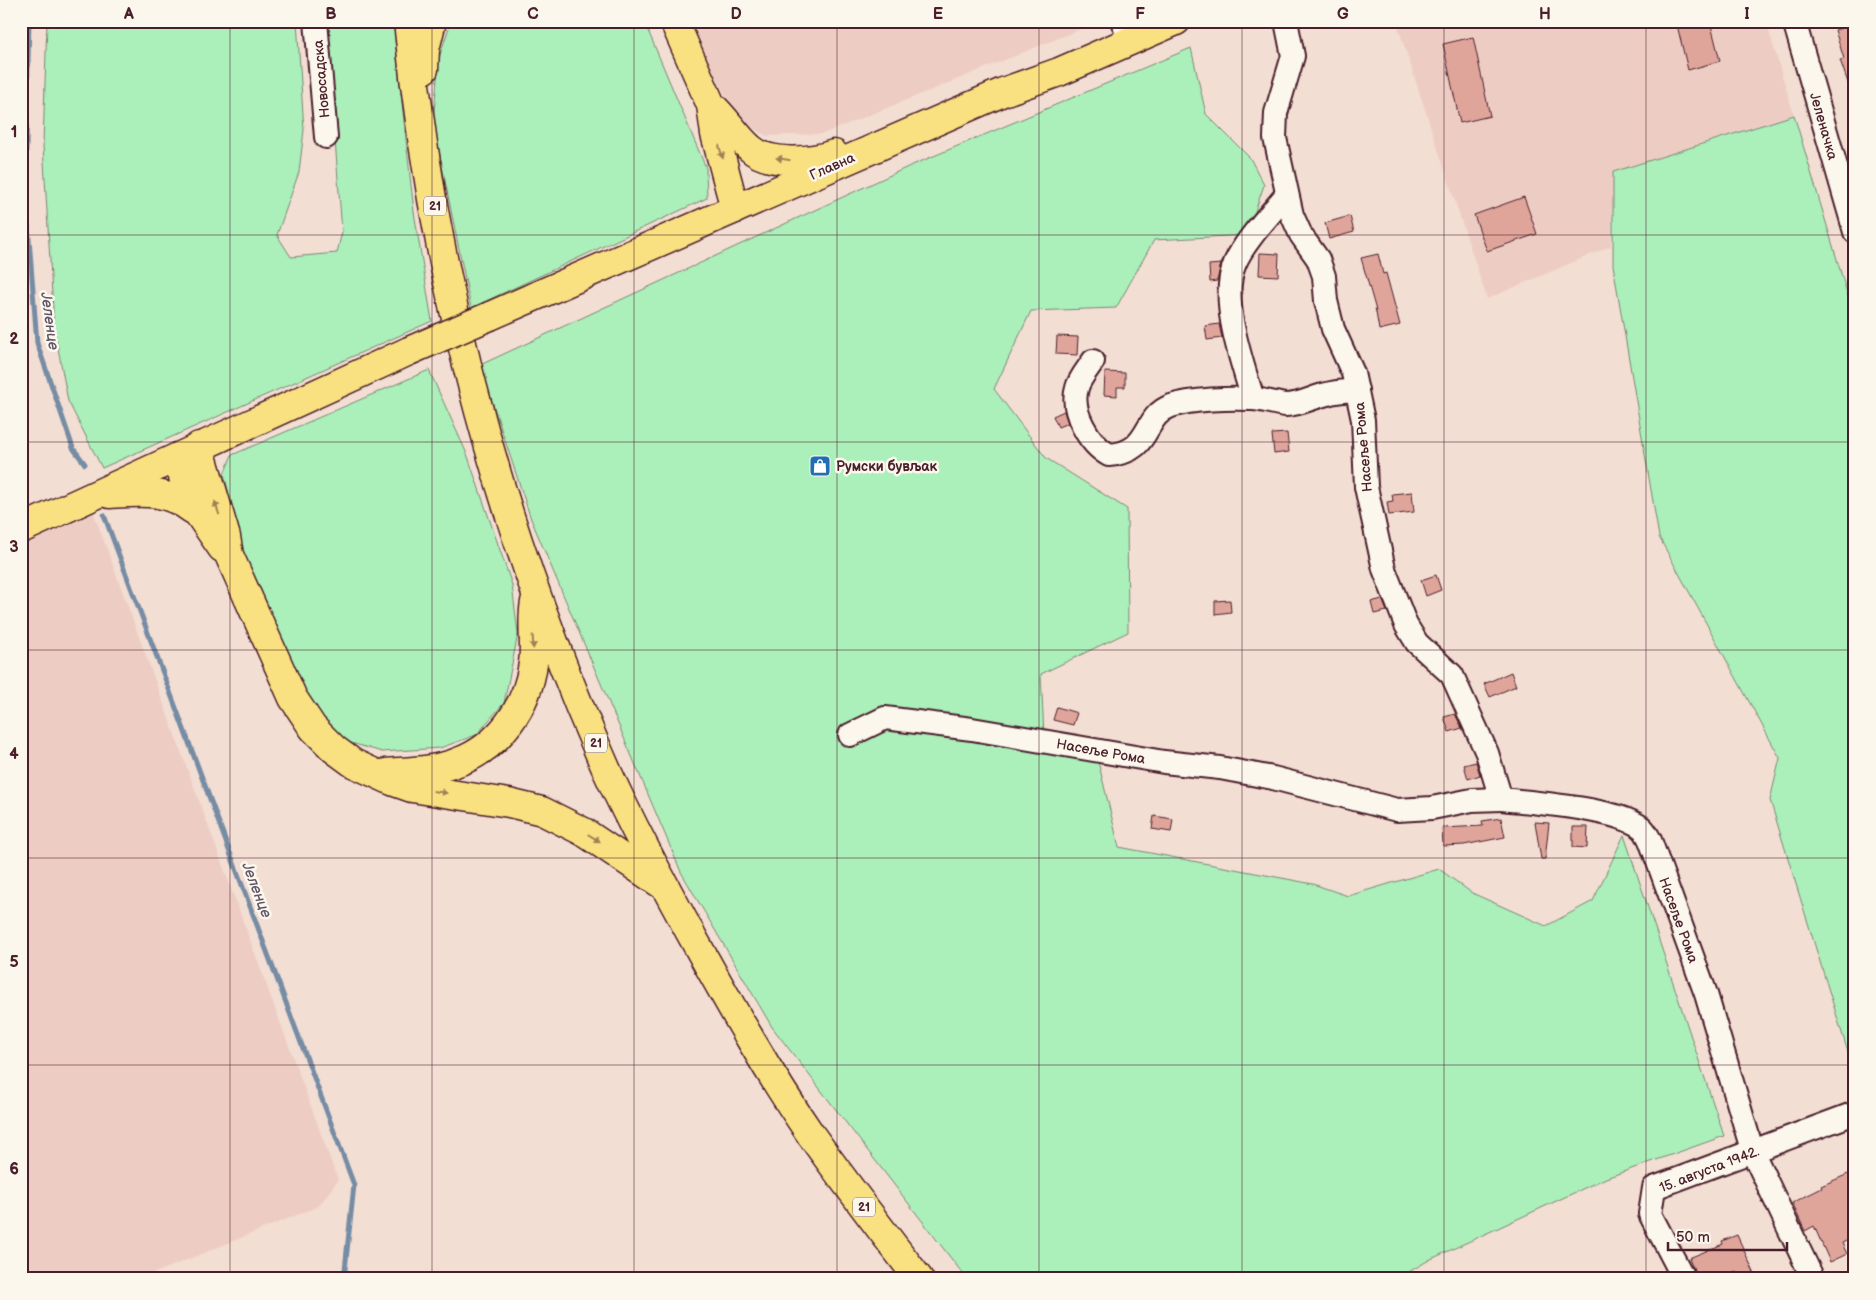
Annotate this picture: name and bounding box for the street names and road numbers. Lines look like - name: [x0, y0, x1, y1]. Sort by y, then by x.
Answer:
- street label: Новосадска: [310, 38, 333, 119]
- street label: Јеленачка: [1806, 91, 1841, 162]
- street label: Главна: [807, 149, 858, 184]
- road number: 21: [424, 197, 446, 216]
- street label: Насеље Рома: [1351, 401, 1376, 493]
- road number: 21: [585, 734, 607, 752]
- street label: Насеље Рома: [1055, 735, 1147, 768]
- street label: Насеље Рома: [1655, 875, 1702, 966]
- street label: 15. августа 1942.: [1657, 1142, 1762, 1196]
- road number: 21: [853, 1198, 875, 1216]

